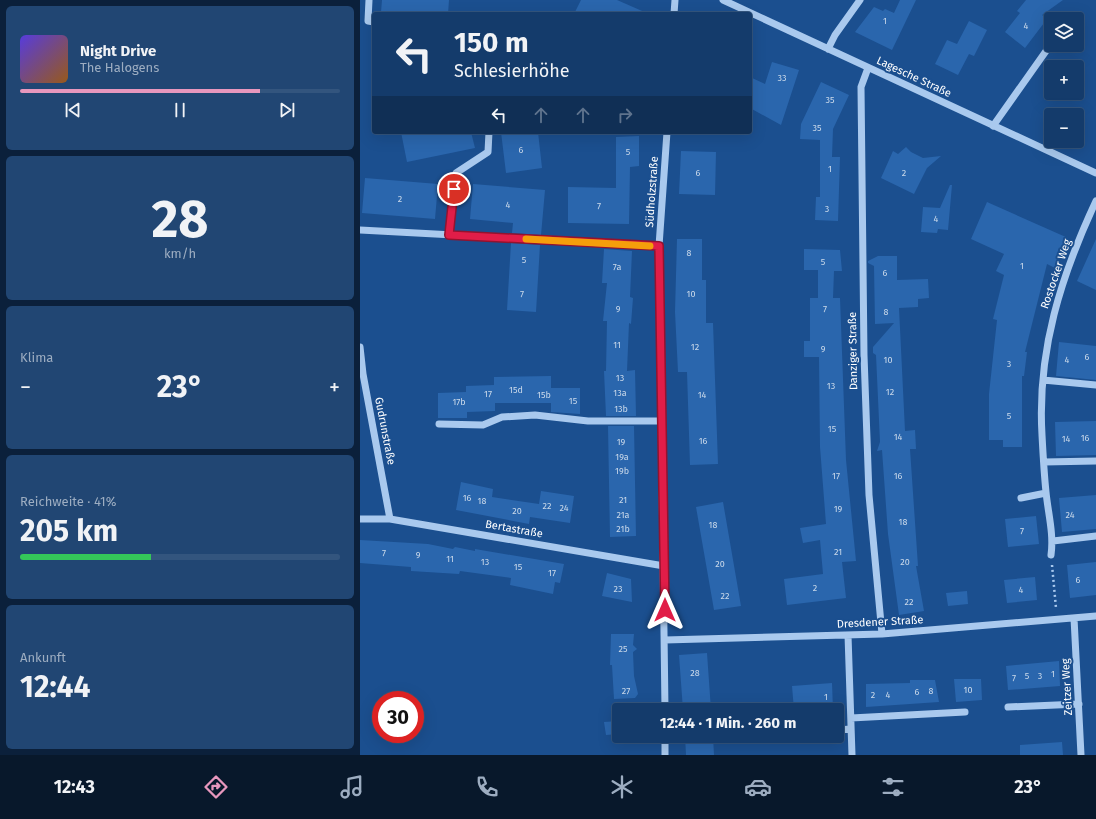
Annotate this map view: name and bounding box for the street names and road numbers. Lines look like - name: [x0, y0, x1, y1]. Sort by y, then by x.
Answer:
- street label: Lagesche Straße: [875, 54, 953, 100]
- street label: Südholzstraße: [643, 156, 661, 228]
- street label: Rostocker Weg: [1038, 237, 1074, 311]
- street label: Danziger Straße: [846, 312, 860, 390]
- street label: Gudrunstraße: [372, 396, 398, 466]
- street label: Bertastraße: [484, 518, 544, 540]
- street label: Dresdener Straße: [836, 613, 924, 631]
- street label: Zeitzer Weg: [1059, 658, 1075, 716]

